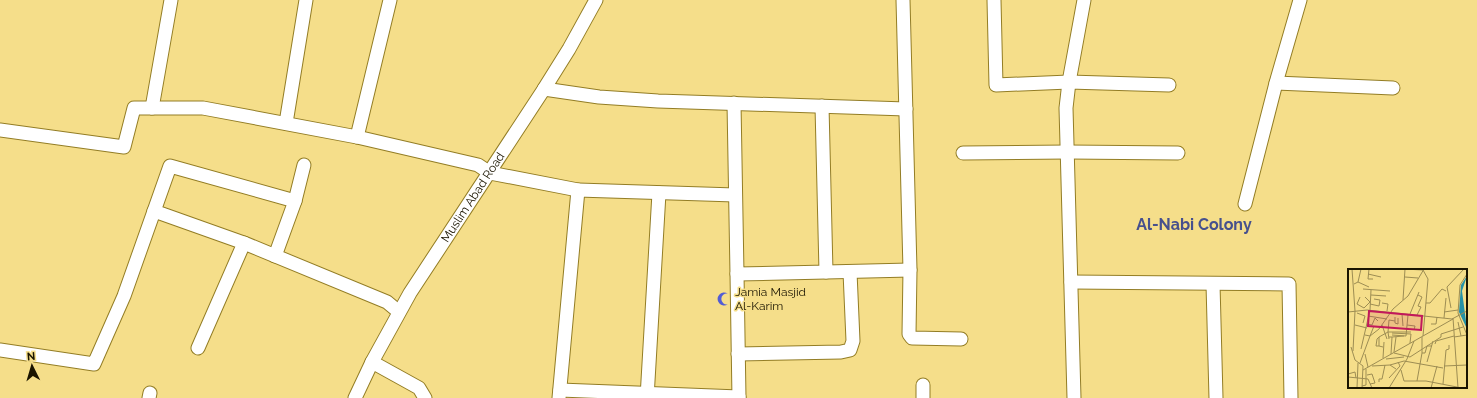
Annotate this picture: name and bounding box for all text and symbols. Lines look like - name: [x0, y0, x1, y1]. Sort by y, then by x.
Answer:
- street label: Muslim Abad Road: [438, 150, 507, 245]
- district label: Al-Nabi Colony: [1136, 215, 1252, 234]
- inset map: [1348, 269, 1467, 388]
- place label: Jamia Masjid Al-Karim: [735, 285, 806, 313]
- mosque icon: Jamia Masjid Al-Karim: [716, 291, 732, 307]
- north arrow: [12, 346, 52, 386]
- text: N: [26, 350, 36, 363]

